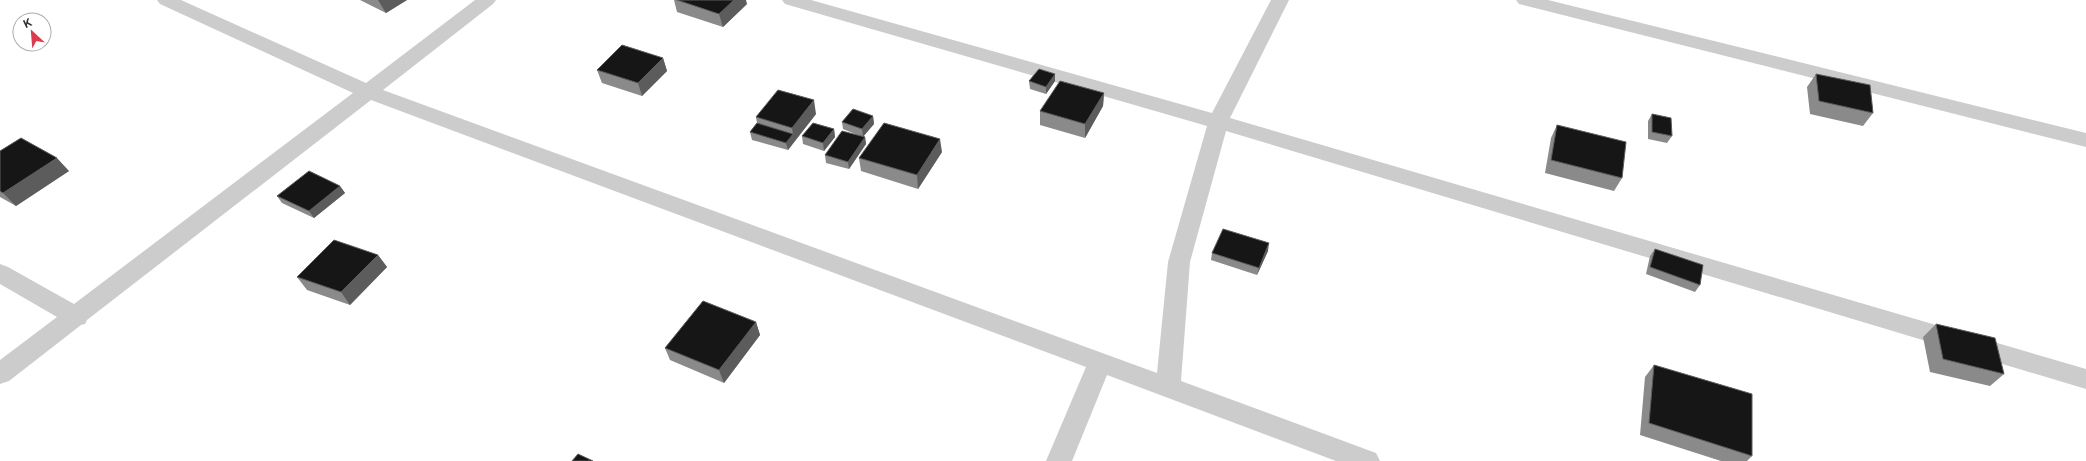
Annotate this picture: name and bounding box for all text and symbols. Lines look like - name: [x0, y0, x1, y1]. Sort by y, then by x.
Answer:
- north arrow: [12, 12, 52, 52]
- text: K: [21, 15, 34, 31]

